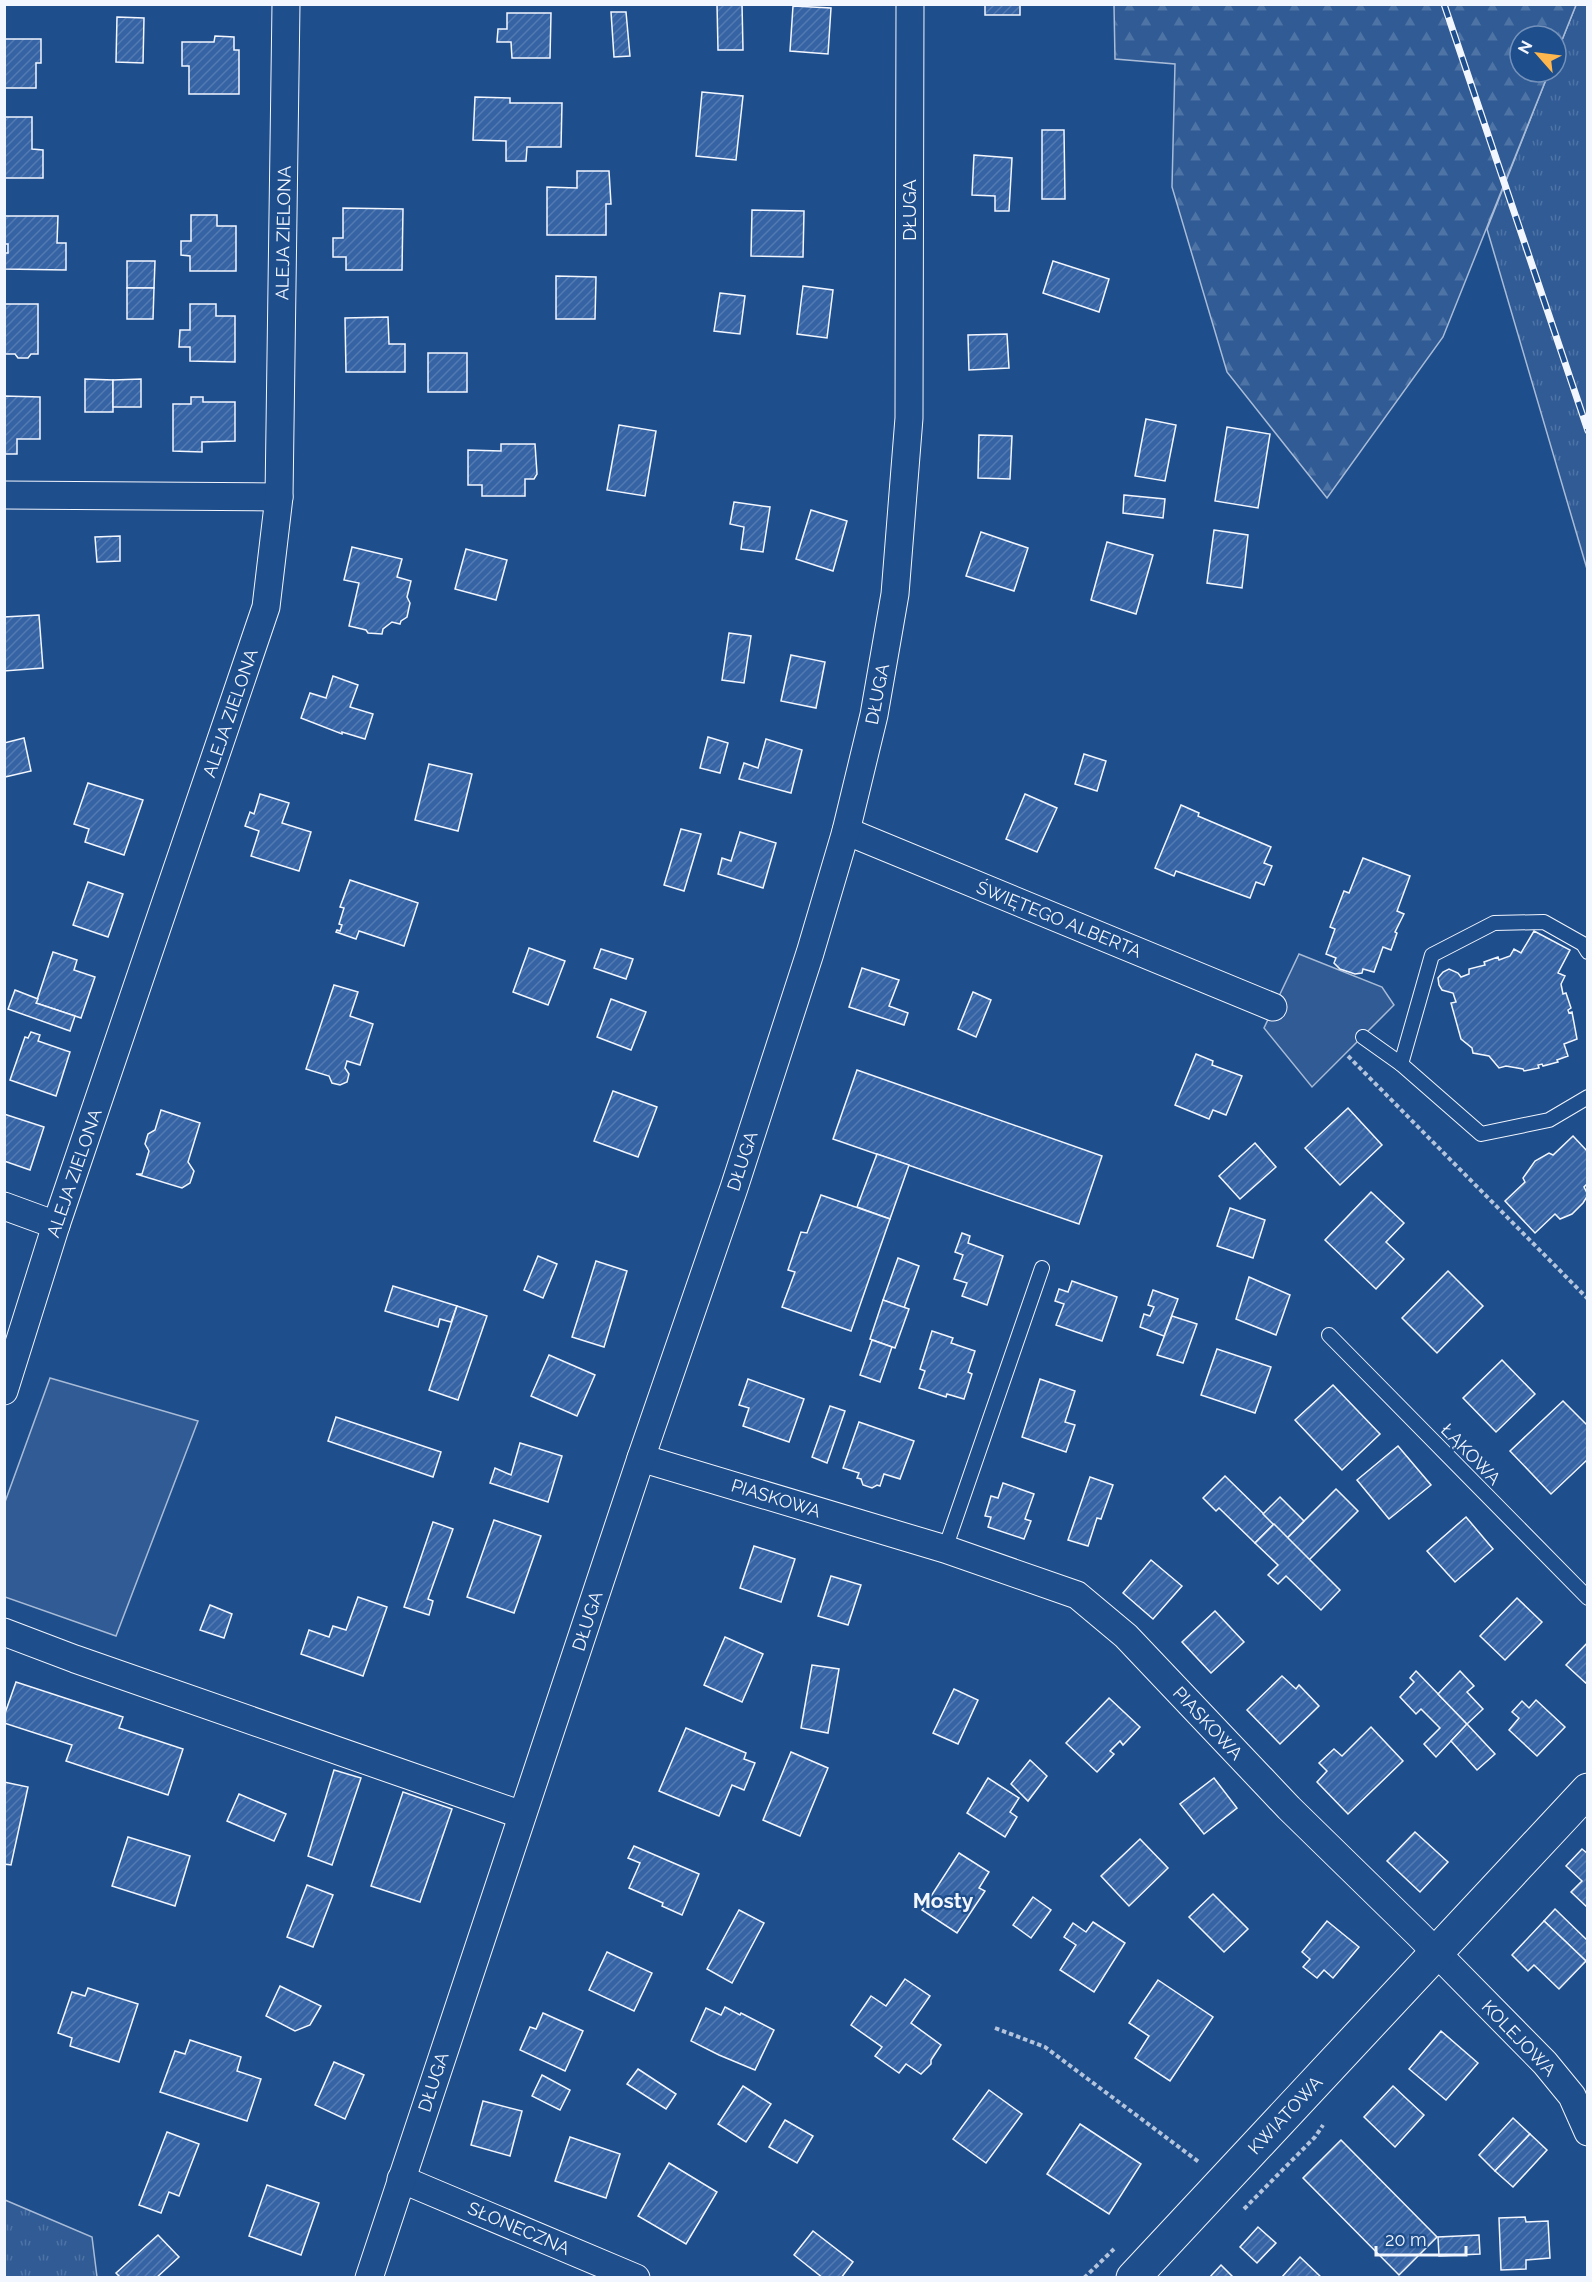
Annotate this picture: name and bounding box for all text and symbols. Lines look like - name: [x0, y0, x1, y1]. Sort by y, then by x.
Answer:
- north arrow: [1508, 24, 1568, 84]
- text: N: [1514, 37, 1536, 57]
- street label: ALEJA ZIELONA: [271, 166, 295, 300]
- street label: DŁUGA: [899, 179, 920, 241]
- street label: ALEJA ZIELONA: [198, 646, 262, 780]
- street label: DŁUGA: [861, 662, 893, 726]
- street label: ŚWIĘTEGO ALBERTA: [973, 875, 1145, 962]
- street label: ALEJA ZIELONA: [42, 1106, 106, 1240]
- street label: DŁUGA: [723, 1129, 761, 1193]
- street label: ŁĄKOWA: [1437, 1419, 1505, 1489]
- street label: PIASKOWA: [729, 1474, 823, 1522]
- street label: DŁUGA: [568, 1589, 606, 1653]
- street label: PIASKOWA: [1169, 1682, 1247, 1764]
- district label: Mosty: [913, 1888, 974, 1913]
- street label: KOLEJOWA: [1478, 1996, 1560, 2080]
- street label: DŁUGA: [414, 2050, 452, 2114]
- street label: KWIATOWA: [1243, 2072, 1327, 2158]
- street label: SŁONECZNA: [465, 2197, 573, 2259]
- scale bar: [1376, 2219, 1466, 2257]
- text: 20 m: [1385, 2229, 1427, 2250]

